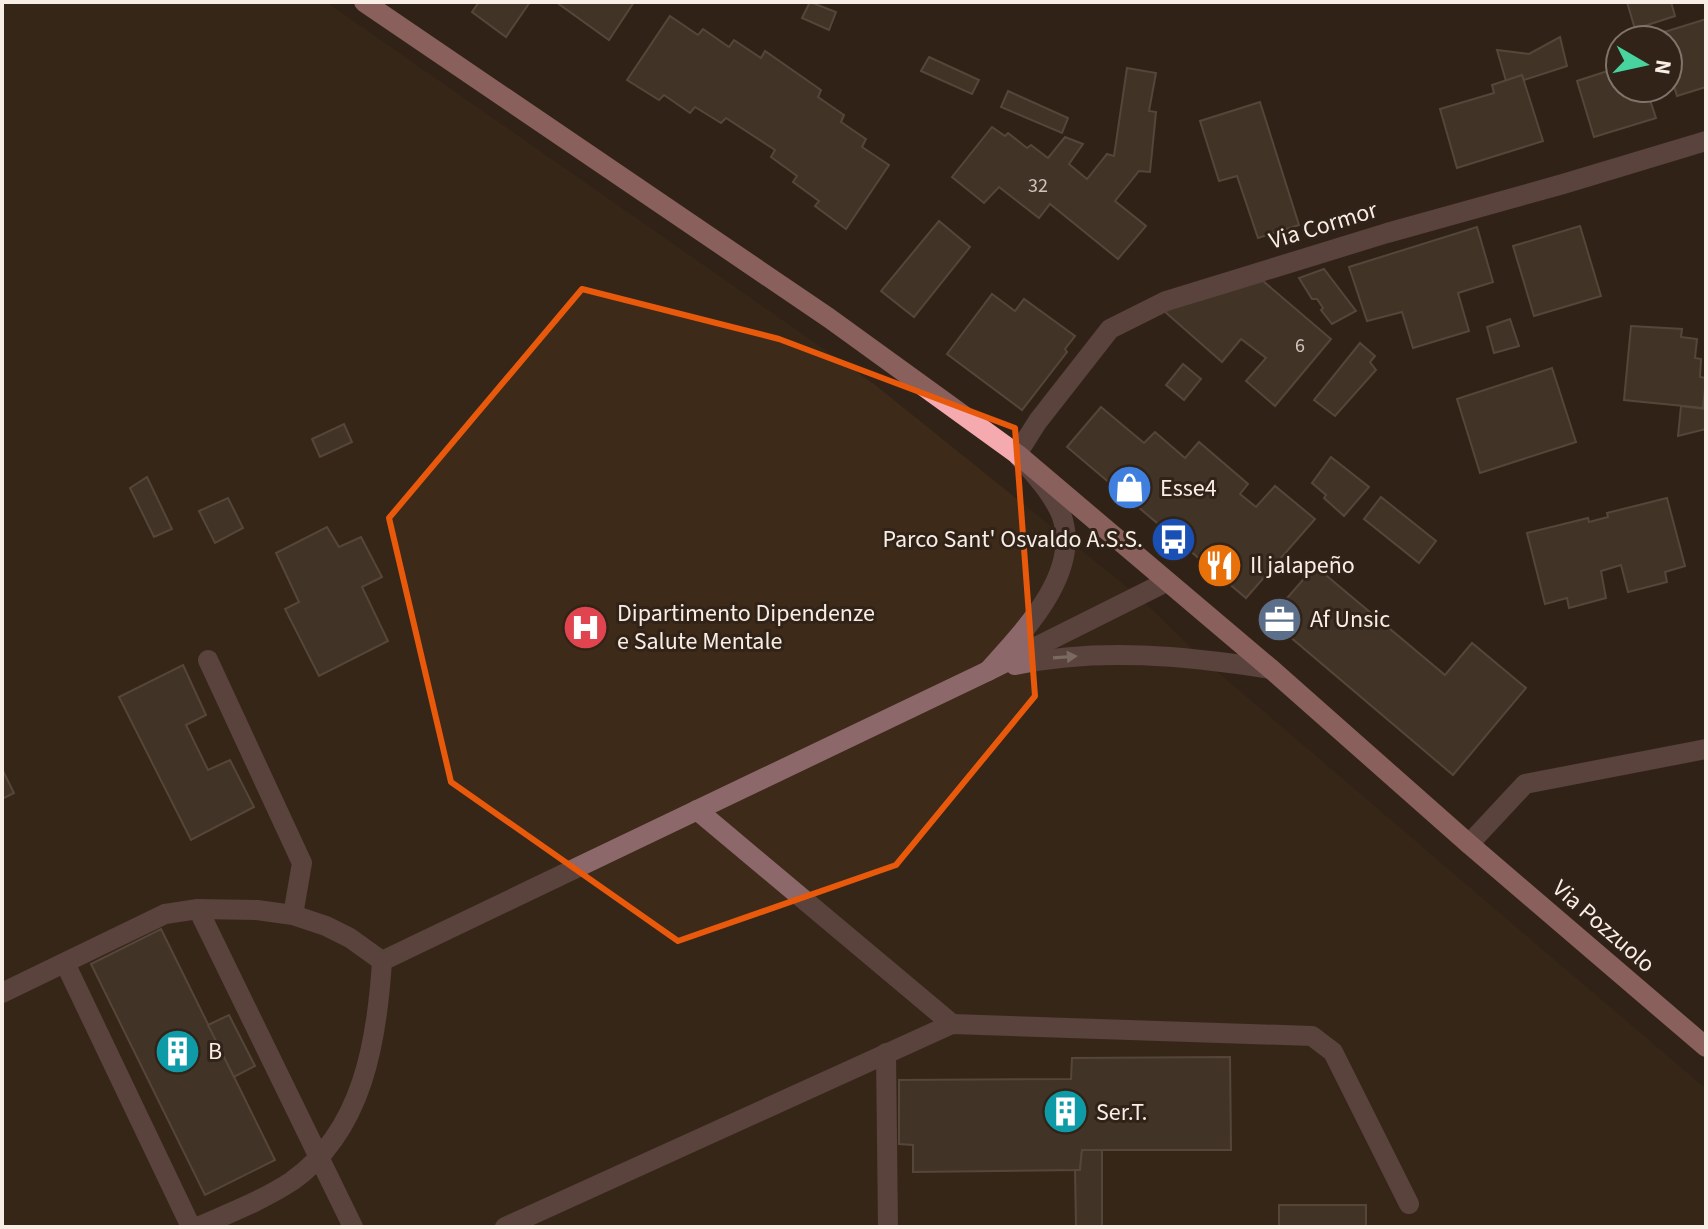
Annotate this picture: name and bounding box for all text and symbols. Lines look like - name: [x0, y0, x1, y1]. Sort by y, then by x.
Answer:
- north arrow: [1604, 24, 1684, 104]
- text: N: [1646, 57, 1680, 77]
- house number: 32: [1028, 172, 1048, 200]
- street label: Via Cormor: [1265, 192, 1382, 259]
- house number: 6: [1295, 332, 1305, 360]
- shop icon: Esse4: [1105, 464, 1153, 512]
- place label: Esse4: [1160, 471, 1217, 506]
- bus stop icon: Parco Sant' Osvaldo A.S.S.: [1150, 515, 1198, 563]
- place label: Parco Sant' Osvaldo A.S.S.: [882, 522, 1143, 557]
- restaurant icon: Il jalapeño: [1195, 541, 1243, 589]
- place label: Il jalapeño: [1250, 548, 1355, 583]
- office icon: Af Unsic: [1255, 595, 1303, 643]
- place label: Dipartimento Dipendenze e Salute Mentale: [617, 596, 875, 659]
- place label: Af Unsic: [1310, 602, 1390, 637]
- hospital icon: Dipartimento Dipendenze e Salute Mentale: [562, 603, 610, 651]
- one-way arrow: [1053, 650, 1078, 663]
- street label: Via Pozzuolo: [1544, 872, 1663, 981]
- building icon: B: [153, 1027, 201, 1075]
- place label: B: [208, 1034, 222, 1069]
- building icon: Ser.T.: [1041, 1088, 1089, 1136]
- place label: Ser.T.: [1096, 1095, 1148, 1130]

